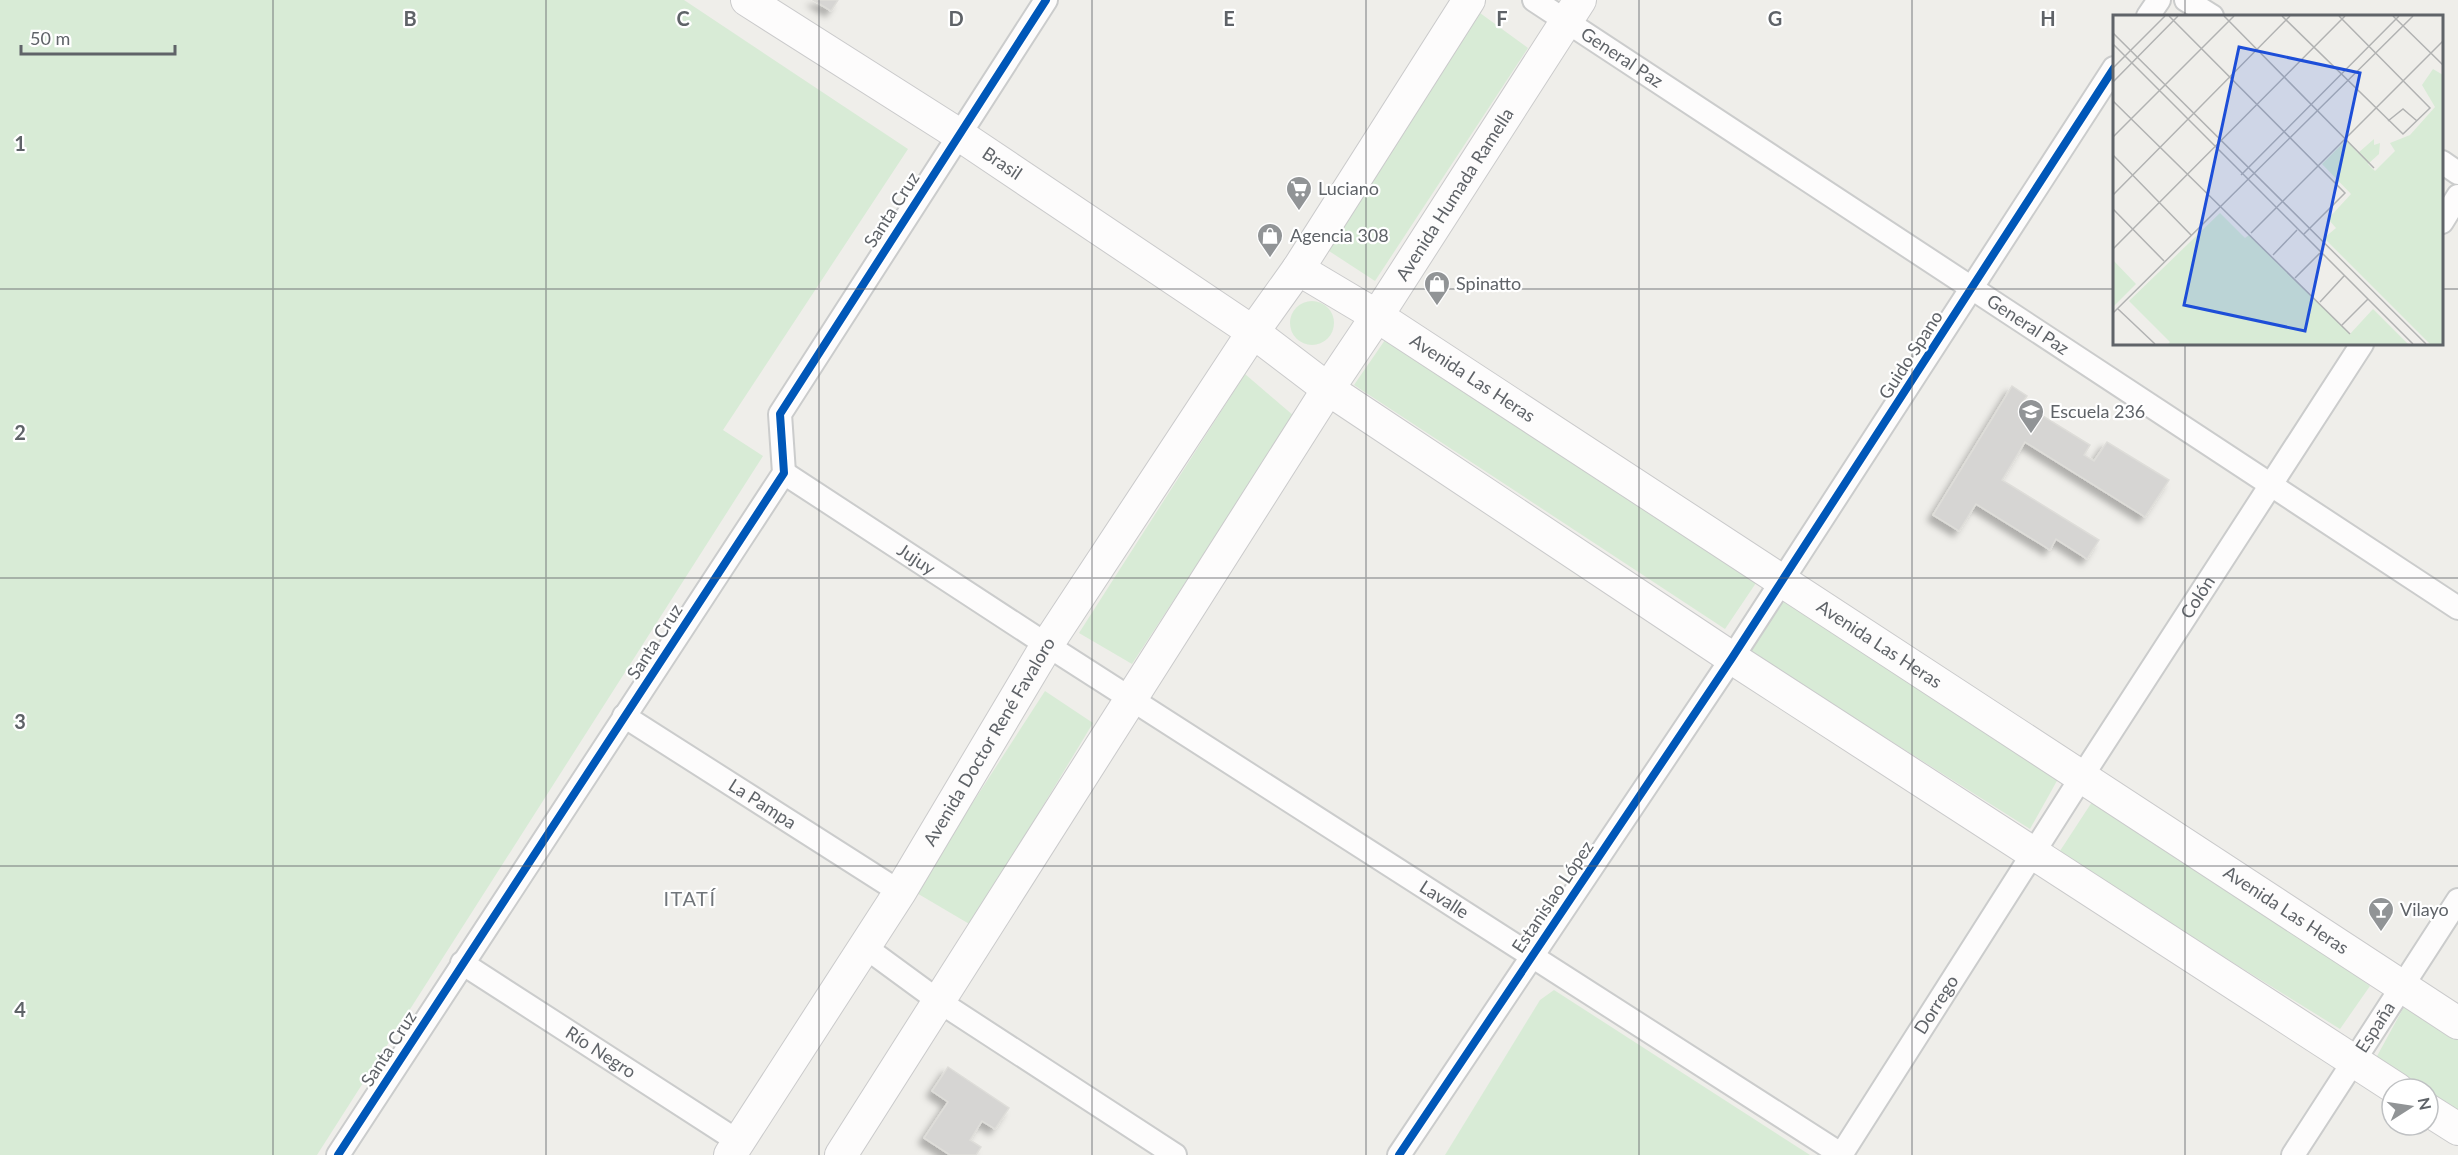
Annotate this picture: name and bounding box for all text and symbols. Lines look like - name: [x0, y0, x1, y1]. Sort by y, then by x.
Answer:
- text: B: [403, 6, 417, 30]
- text: C: [676, 6, 690, 30]
- text: D: [948, 6, 964, 30]
- text: E: [1223, 6, 1235, 30]
- text: F: [1496, 6, 1508, 30]
- text: G: [1768, 6, 1782, 30]
- text: H: [2040, 6, 2056, 30]
- inset map: [2113, 15, 2443, 345]
- scale bar: [21, 18, 176, 56]
- street label: General Paz: [1577, 22, 1668, 92]
- text: 50 m: [30, 27, 70, 49]
- street label: Avenida Humada Ramella: [1391, 103, 1518, 284]
- text: 1: [14, 131, 26, 155]
- street label: Brasil: [979, 142, 1027, 184]
- street label: Santa Cruz: [859, 168, 924, 251]
- supermarket icon: Luciano: [1284, 174, 1314, 212]
- place label: Luciano: [1318, 177, 1379, 199]
- shop icon: Agencia 308: [1255, 221, 1285, 259]
- place label: Agencia 308: [1290, 224, 1389, 246]
- shop icon: Spinatto: [1422, 269, 1452, 307]
- place label: Spinatto: [1456, 272, 1521, 294]
- street label: General Paz: [1983, 289, 2074, 359]
- street label: Guido Spano: [1873, 306, 1947, 403]
- street label: Avenida Las Heras: [1406, 329, 1540, 427]
- school or university icon: Escuela 236: [2016, 397, 2046, 435]
- place label: Escuela 236: [2050, 400, 2145, 422]
- text: 2: [14, 420, 26, 444]
- street label: Jujuy: [894, 538, 941, 579]
- street label: Colón: [2175, 571, 2219, 622]
- street label: Avenida Las Heras: [1813, 595, 1947, 693]
- street label: Santa Cruz: [622, 600, 687, 683]
- street label: Avenida Doctor René Favaloro: [918, 633, 1059, 850]
- text: 3: [14, 709, 26, 733]
- street label: La Pampa: [725, 774, 801, 833]
- street label: Estanislao López: [1507, 836, 1598, 957]
- street label: Avenida Las Heras: [2220, 861, 2353, 959]
- street label: Lavalle: [1416, 875, 1473, 923]
- district label: ITATÍ: [663, 886, 717, 910]
- bar icon: Vilayo: [2366, 895, 2396, 933]
- place label: Vilayo: [2400, 898, 2449, 920]
- street label: Dorrego: [1909, 971, 1963, 1038]
- text: 4: [14, 997, 26, 1021]
- street label: España: [2350, 997, 2399, 1056]
- street label: Santa Cruz: [356, 1007, 421, 1090]
- street label: Río Negro: [562, 1021, 640, 1082]
- north arrow: [2380, 1077, 2440, 1137]
- text: N: [2415, 1096, 2436, 1112]

